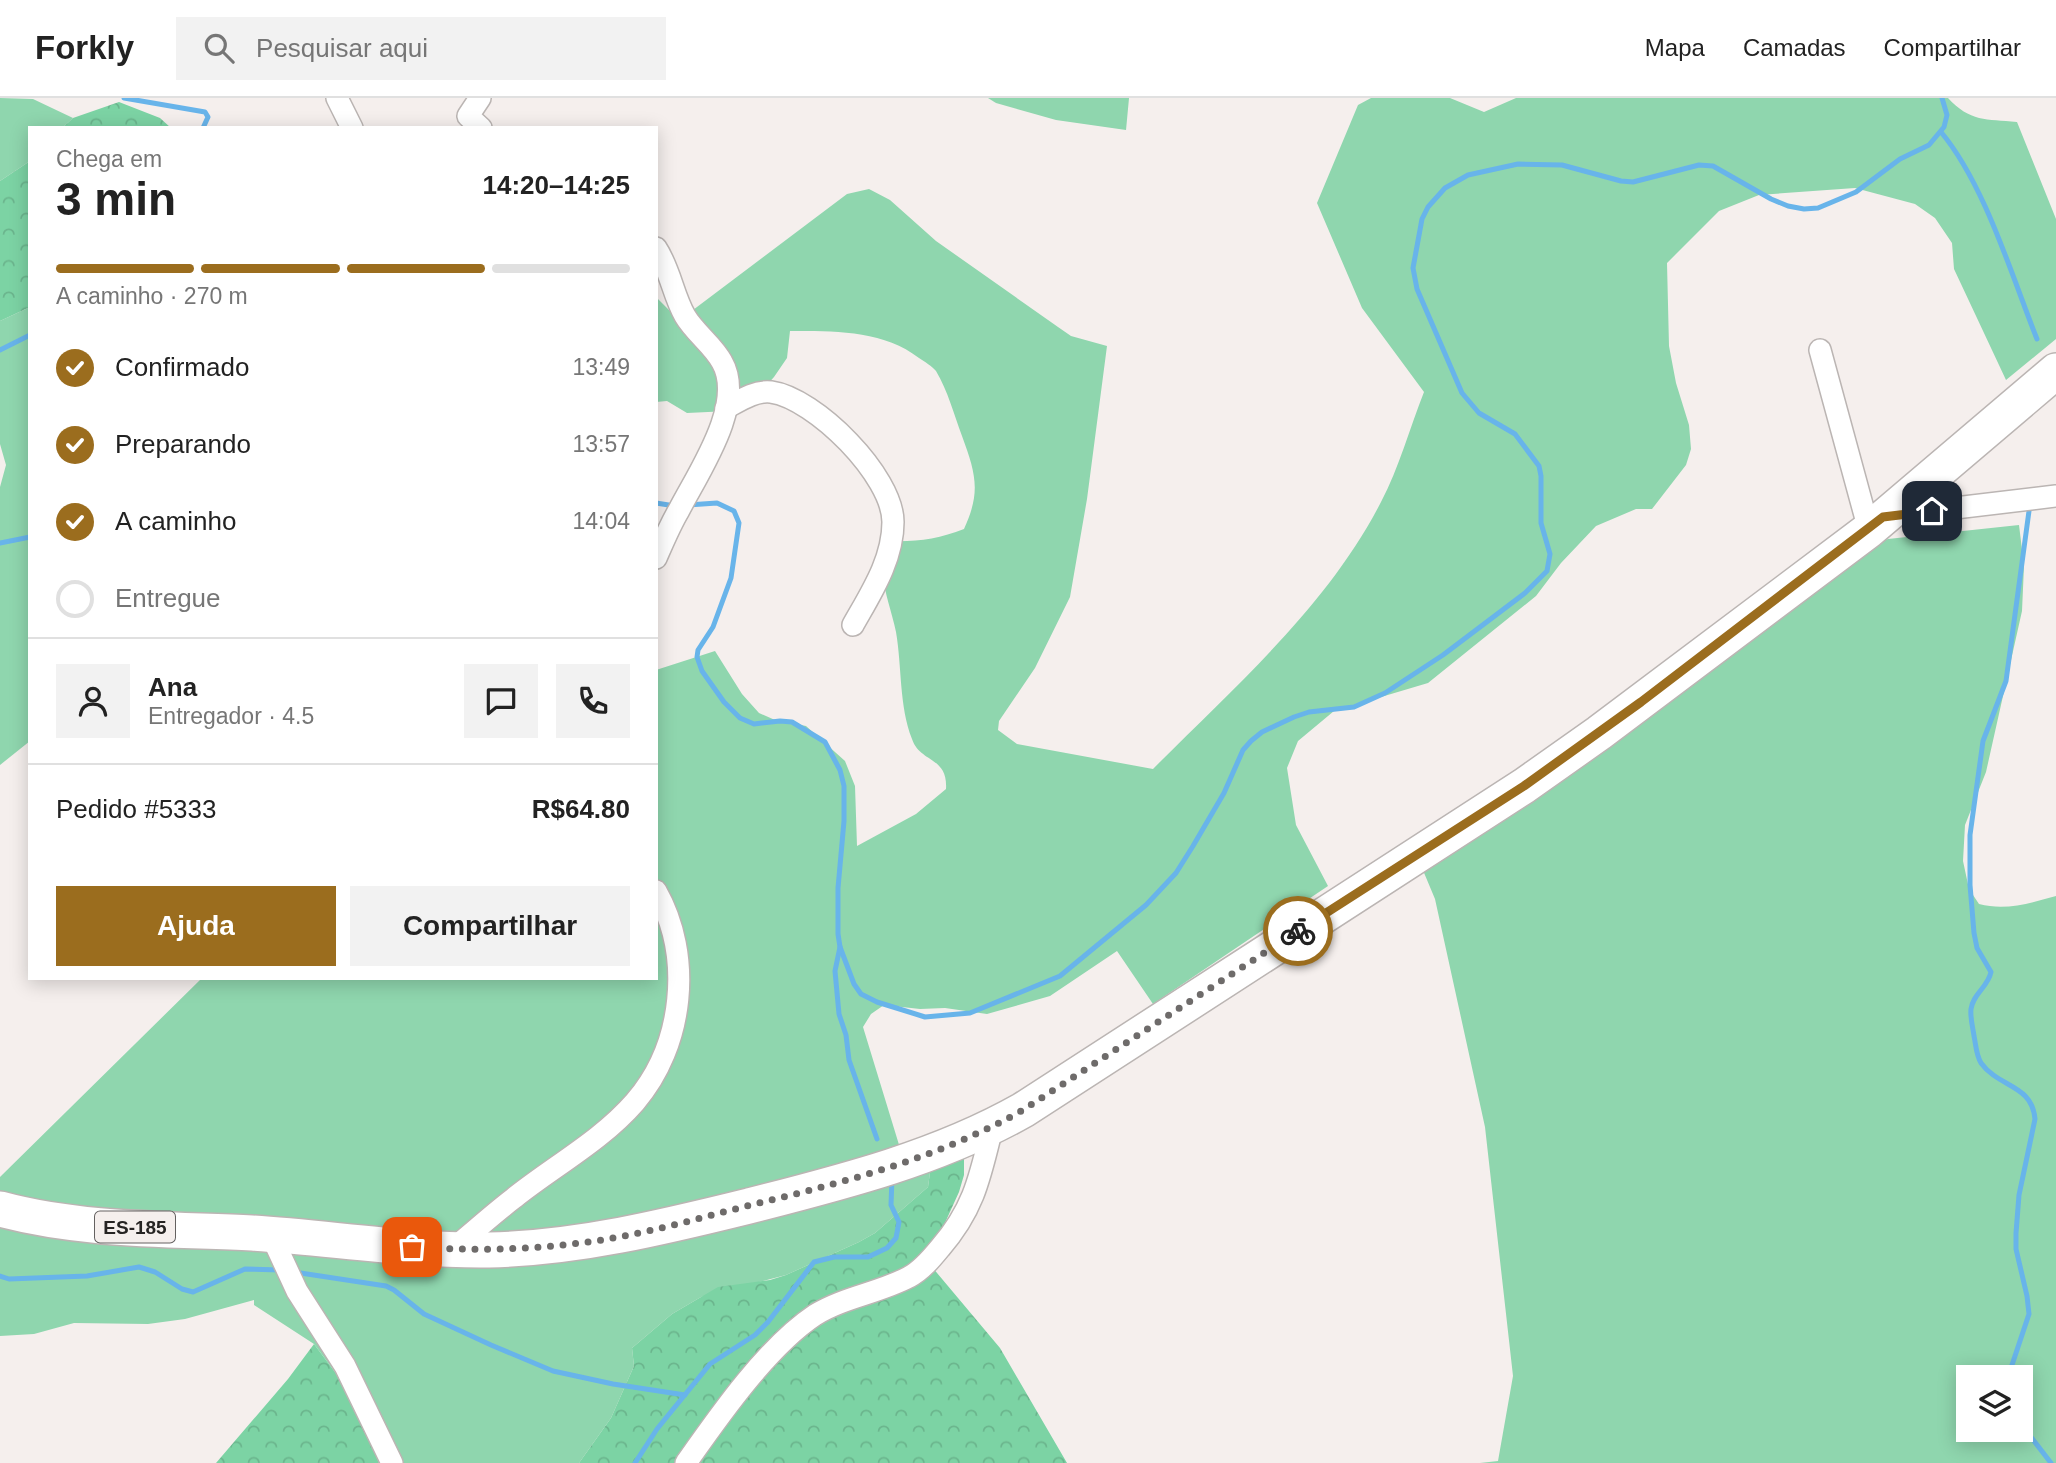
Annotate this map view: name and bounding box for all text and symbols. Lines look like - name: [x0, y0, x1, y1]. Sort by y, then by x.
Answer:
- search box: [176, 17, 666, 80]
- text: Forkly: [35, 29, 134, 66]
- icon: search: [200, 29, 238, 67]
- text: Pesquisar aqui: [256, 33, 428, 63]
- text: Mapa: [1645, 34, 1705, 61]
- text: Camadas: [1743, 34, 1846, 61]
- text: Compartilhar: [1884, 34, 2021, 61]
- text: Chega em: [56, 146, 162, 172]
- text: 14:20–14:25: [483, 170, 630, 200]
- text: 3 min: [56, 173, 176, 225]
- text: A caminho · 270 m: [56, 283, 248, 309]
- icon: check: [56, 349, 94, 387]
- text: Confirmado: [115, 352, 249, 382]
- text: 13:49: [572, 354, 630, 380]
- icon: check: [56, 426, 94, 464]
- text: Preparando: [115, 429, 251, 459]
- text: 13:57: [572, 431, 630, 457]
- pin: [1902, 481, 1962, 541]
- icon: home: [1913, 492, 1951, 530]
- icon: check: [56, 503, 94, 541]
- text: A caminho: [115, 506, 236, 536]
- text: 14:04: [572, 508, 630, 534]
- text: Entregue: [115, 583, 221, 613]
- button: person: [56, 664, 130, 738]
- button: chat: [464, 664, 538, 738]
- button: phone: [556, 664, 630, 738]
- text: Ana: [148, 672, 197, 702]
- text: Entregador · 4.5: [148, 703, 314, 729]
- text: Pedido #5333: [56, 794, 216, 824]
- text: R$64.80: [532, 794, 630, 824]
- button: Ajuda: [56, 886, 336, 966]
- button: Compartilhar: [350, 886, 630, 966]
- courier: [1263, 896, 1333, 966]
- icon: bike: [1279, 912, 1317, 950]
- road number: ES-185: [95, 1212, 175, 1242]
- pin: [382, 1217, 442, 1277]
- icon: bag: [393, 1228, 431, 1266]
- map controls: [1956, 1365, 2033, 1442]
- button: layers: [1956, 1365, 2033, 1442]

